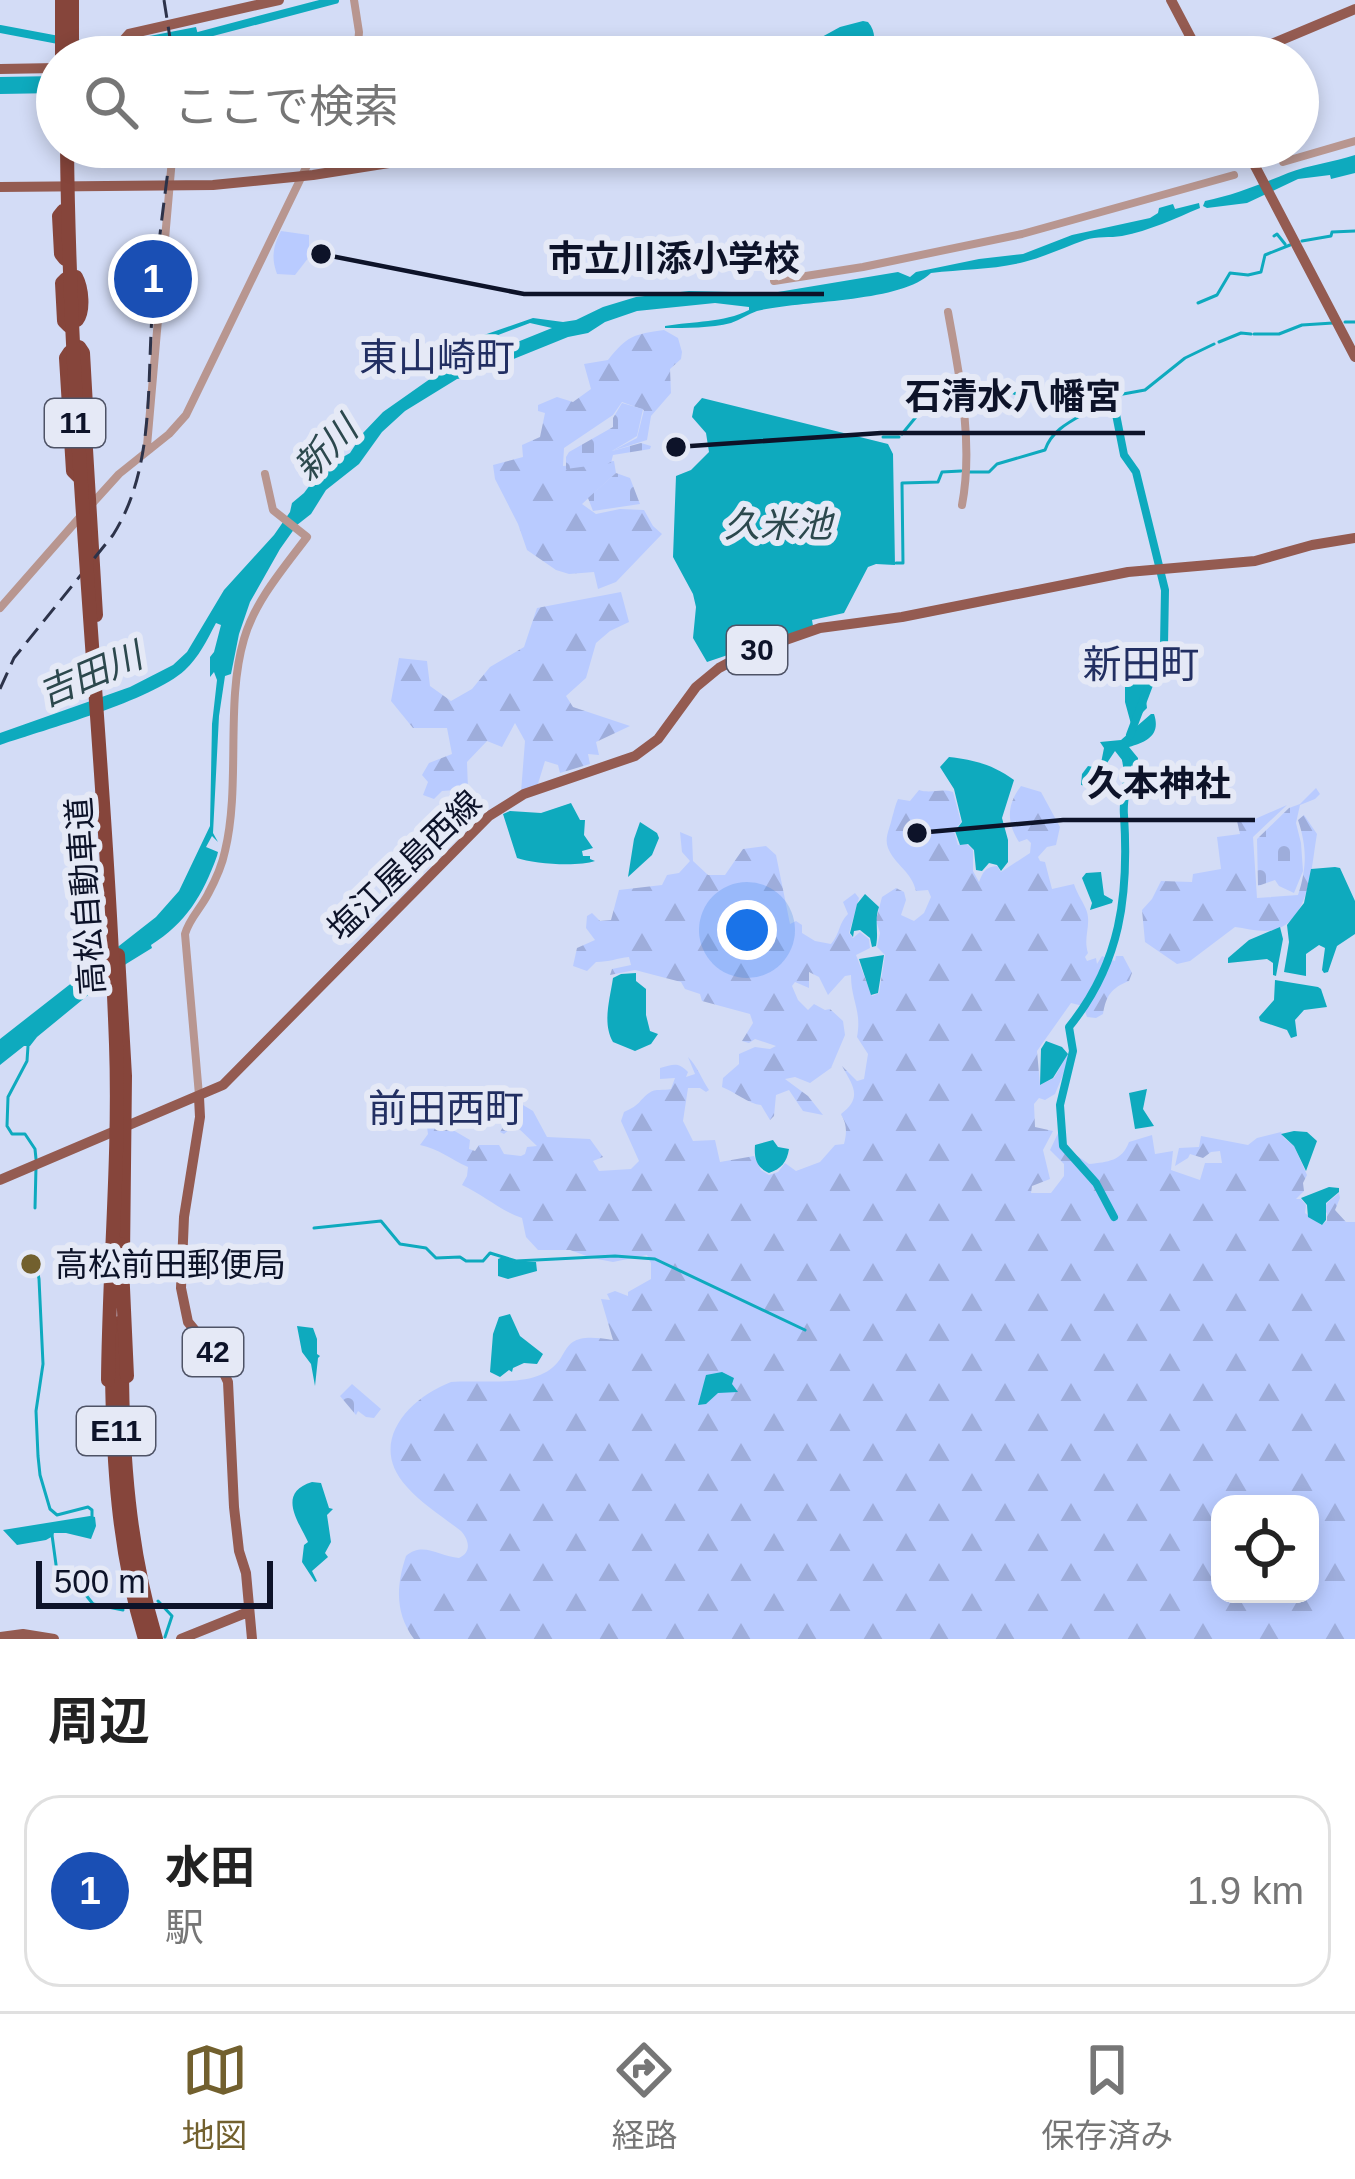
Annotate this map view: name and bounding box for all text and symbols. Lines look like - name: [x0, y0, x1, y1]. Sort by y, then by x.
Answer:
- search box: [36, 36, 1319, 168]
- icon: search: [78, 69, 144, 135]
- text: ここで検索: [174, 81, 399, 132]
- callout: 市立川添小学校: [524, 222, 824, 294]
- pin: 1: [114, 234, 192, 324]
- text: 市立川添小学校: [548, 238, 800, 279]
- district label: 東山崎町: [359, 336, 515, 379]
- callout: 石清水八幡宮: [881, 361, 1145, 433]
- text: 石清水八幡宮: [905, 376, 1121, 417]
- road number: 11: [45, 399, 105, 447]
- water label: 新川: [285, 406, 368, 488]
- water label: 久米池: [724, 504, 835, 545]
- road number: 30: [727, 626, 787, 674]
- water label: 吉田川: [32, 633, 152, 714]
- district label: 新田町: [1082, 643, 1200, 686]
- callout: 久本神社: [1063, 748, 1255, 820]
- text: 久本神社: [1087, 763, 1231, 804]
- street label: 塩江屋島西線: [320, 783, 488, 947]
- street label: 高松自動車道: [60, 796, 111, 996]
- your location: [717, 900, 777, 960]
- district label: 前田西町: [368, 1087, 524, 1130]
- place label: 高松前田郵便局: [55, 1246, 286, 1283]
- marker: 高松前田郵便局: [18, 1251, 44, 1277]
- road number: 42: [183, 1328, 243, 1376]
- road number: E11: [77, 1407, 155, 1455]
- map controls: [1211, 1495, 1319, 1603]
- button: locate: [1211, 1495, 1319, 1603]
- scale bar: [36, 1555, 273, 1608]
- text: 500 m: [54, 1563, 146, 1600]
- text: 周辺: [48, 1693, 150, 1750]
- text: 水田: [165, 1842, 255, 1893]
- text: 1: [79, 1869, 101, 1912]
- text: 1.9 km: [1187, 1869, 1304, 1912]
- text: 駅: [165, 1906, 204, 1949]
- tab: 地図: [182, 2037, 248, 2157]
- tab: 経路: [611, 2037, 677, 2157]
- tab: 保存済み: [1041, 2037, 1173, 2157]

